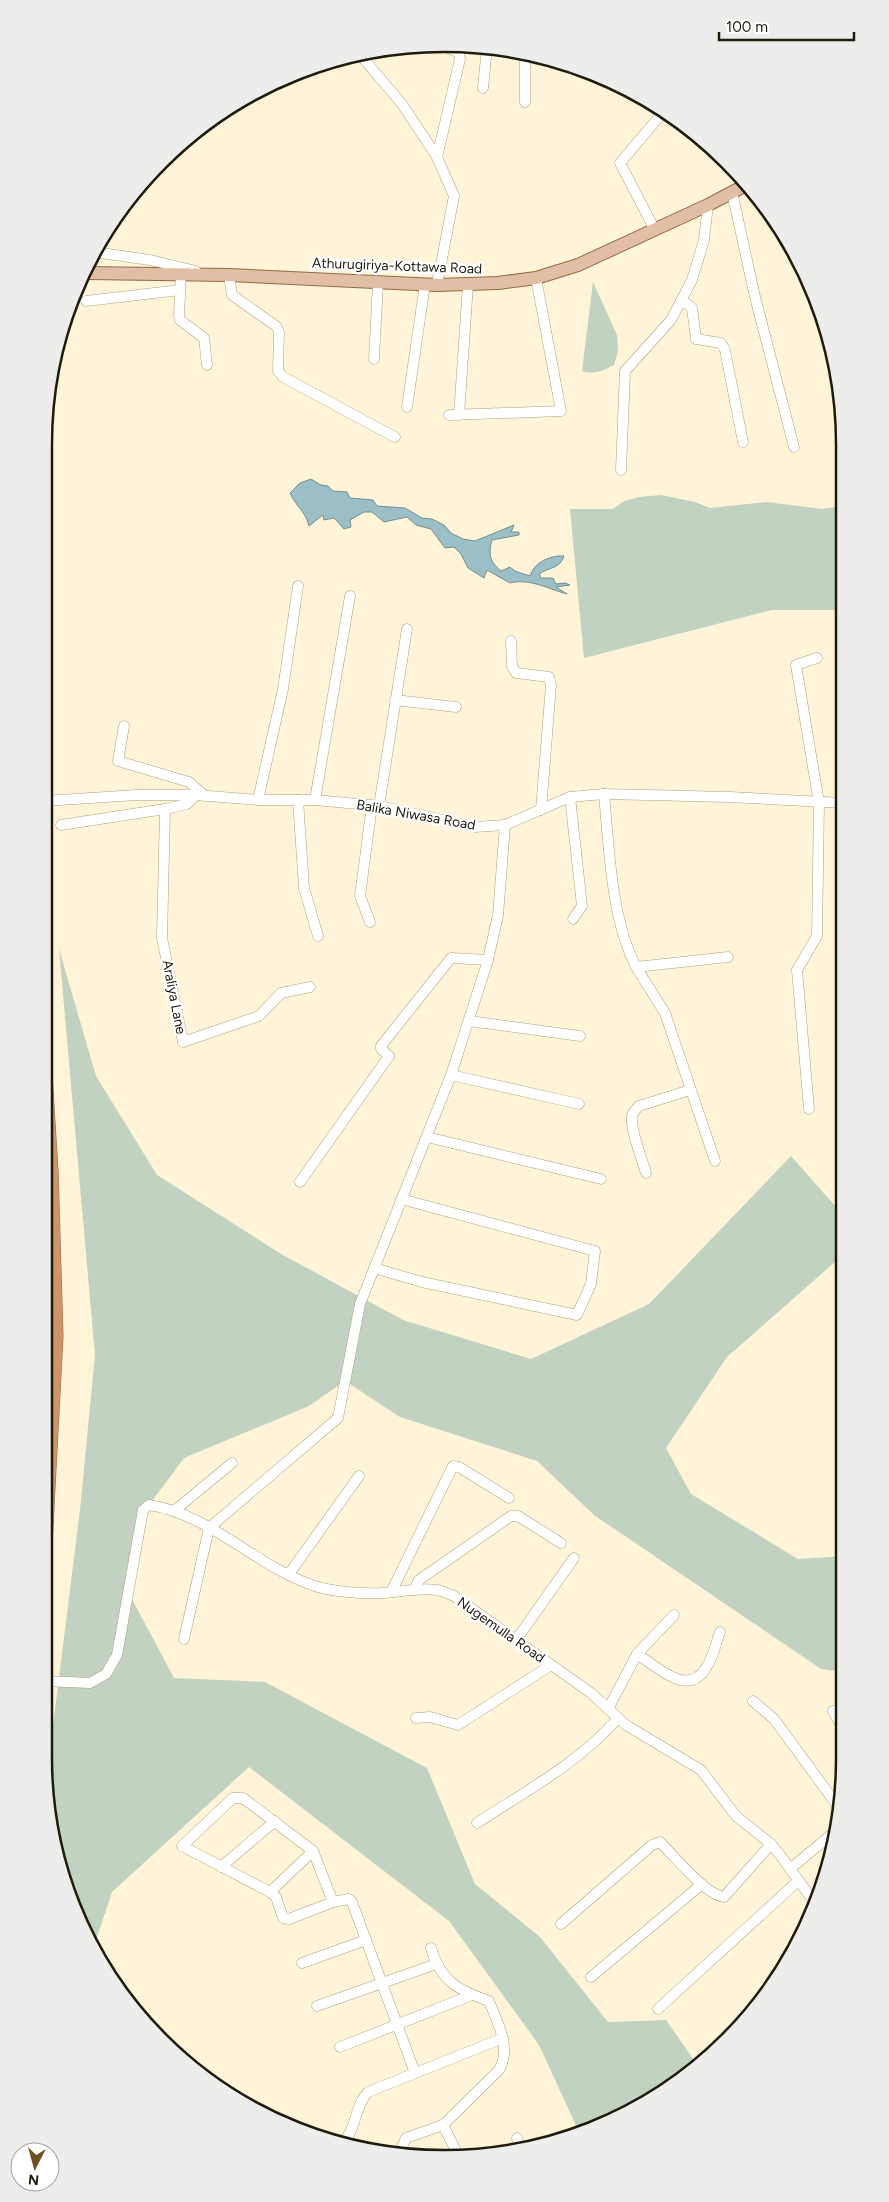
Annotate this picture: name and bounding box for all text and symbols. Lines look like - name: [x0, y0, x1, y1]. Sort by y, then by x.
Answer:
- scale bar: [719, 10, 854, 42]
- text: 100 m: [726, 18, 768, 36]
- street label: Athurugiriya-Kottawa Road: [312, 255, 482, 277]
- street label: Balika Niwasa Road: [355, 796, 477, 834]
- street label: Araliya Lane: [158, 958, 190, 1036]
- street label: Nugemulla Road: [454, 1593, 548, 1667]
- north arrow: [10, 2142, 60, 2192]
- text: N: [27, 2170, 40, 2188]

